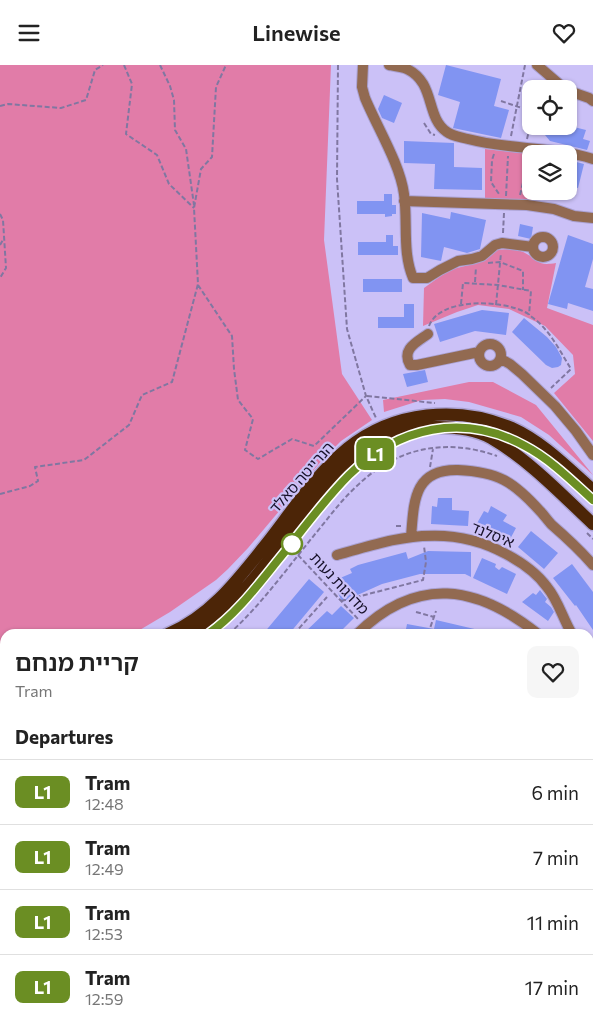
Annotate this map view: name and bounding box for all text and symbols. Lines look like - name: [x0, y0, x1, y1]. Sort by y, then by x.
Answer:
- icon: menu: [15, 19, 43, 47]
- text: Linewise: [252, 19, 341, 46]
- icon: heart: [550, 19, 578, 47]
- map controls: [522, 80, 577, 200]
- button: locate: [522, 80, 577, 135]
- button: layers: [522, 145, 577, 200]
- street label: הנרייטה סאלד: [265, 438, 337, 516]
- line badge: L1: [352, 438, 398, 470]
- text: L1: [366, 443, 384, 465]
- street label: איסלנד: [469, 517, 517, 551]
- unlabelled marker: [281, 533, 303, 555]
- street label: מדרגות נעות: [307, 548, 373, 618]
- button: heart: [527, 646, 579, 698]
- text: קריית מנחם: [15, 647, 139, 676]
- text: Tram: [15, 681, 52, 700]
- text: Departures: [15, 725, 113, 748]
- text: Tram: [85, 771, 130, 794]
- text: L1: [34, 781, 51, 803]
- text: 6 min: [531, 781, 579, 804]
- text: 12:48: [85, 794, 124, 813]
- text: Tram: [85, 836, 130, 859]
- text: L1: [34, 846, 51, 868]
- text: 7 min: [533, 846, 579, 869]
- text: 12:49: [85, 859, 124, 878]
- text: Tram: [85, 901, 130, 924]
- text: L1: [34, 911, 51, 933]
- text: 11 min: [527, 911, 579, 934]
- text: 12:53: [85, 924, 123, 943]
- text: Tram: [85, 966, 130, 989]
- text: L1: [34, 976, 51, 998]
- text: 17 min: [525, 976, 579, 999]
- text: 12:59: [85, 989, 123, 1008]

